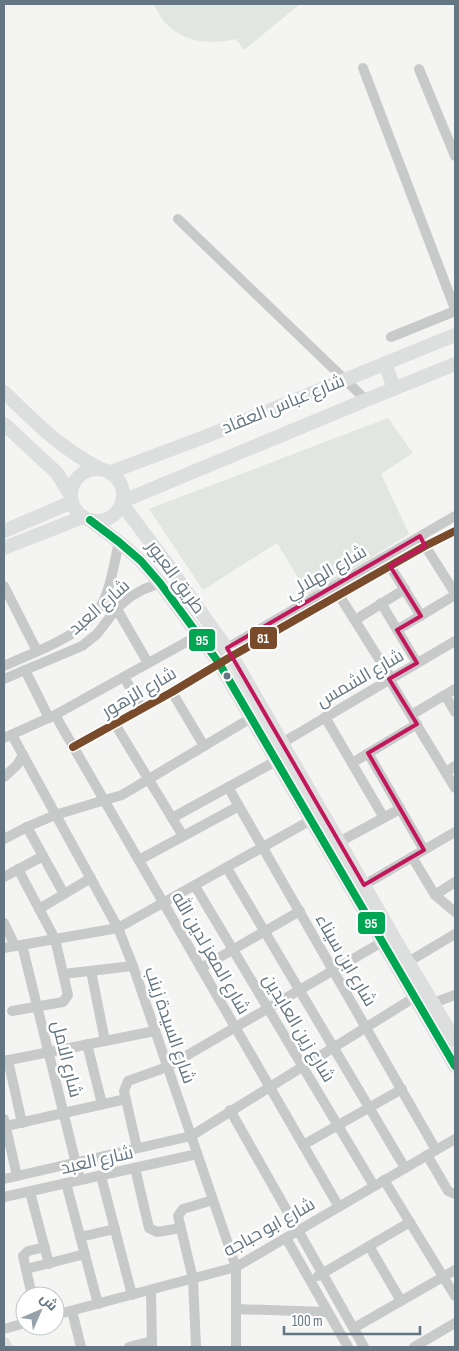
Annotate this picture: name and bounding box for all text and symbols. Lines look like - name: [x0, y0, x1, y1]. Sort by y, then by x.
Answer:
- street label: شارع عباس العقاد: [219, 370, 348, 440]
- street label: طريق العبور: [141, 536, 209, 619]
- street label: شارع الهلالي: [282, 541, 372, 607]
- street label: شارع العبد: [65, 575, 135, 640]
- line badge: 81: [249, 626, 278, 650]
- line badge: 95: [188, 628, 216, 652]
- text: 81: [257, 630, 270, 647]
- text: 95: [196, 632, 208, 649]
- street label: شارع الشمس: [313, 645, 408, 713]
- street label: شارع الزهور: [97, 663, 181, 723]
- unlabelled marker: [222, 671, 232, 681]
- street label: شارع المعز لدين الله: [166, 887, 256, 1019]
- street label: شارع ابن سيناء: [310, 910, 381, 1011]
- line badge: 95: [357, 911, 386, 935]
- text: 95: [365, 915, 377, 932]
- street label: شارع السيدة زينب: [139, 964, 199, 1087]
- street label: شارع زين العابدين: [257, 970, 339, 1087]
- street label: شارع الامل: [46, 1019, 86, 1100]
- street label: شارع العبد: [59, 1142, 136, 1180]
- street label: شارع ابو حباجه: [220, 1194, 319, 1262]
- north arrow: [15, 1286, 65, 1336]
- text: ش: [36, 1290, 61, 1315]
- scale bar: [284, 1304, 420, 1336]
- text: 100 m: [292, 1312, 323, 1331]

